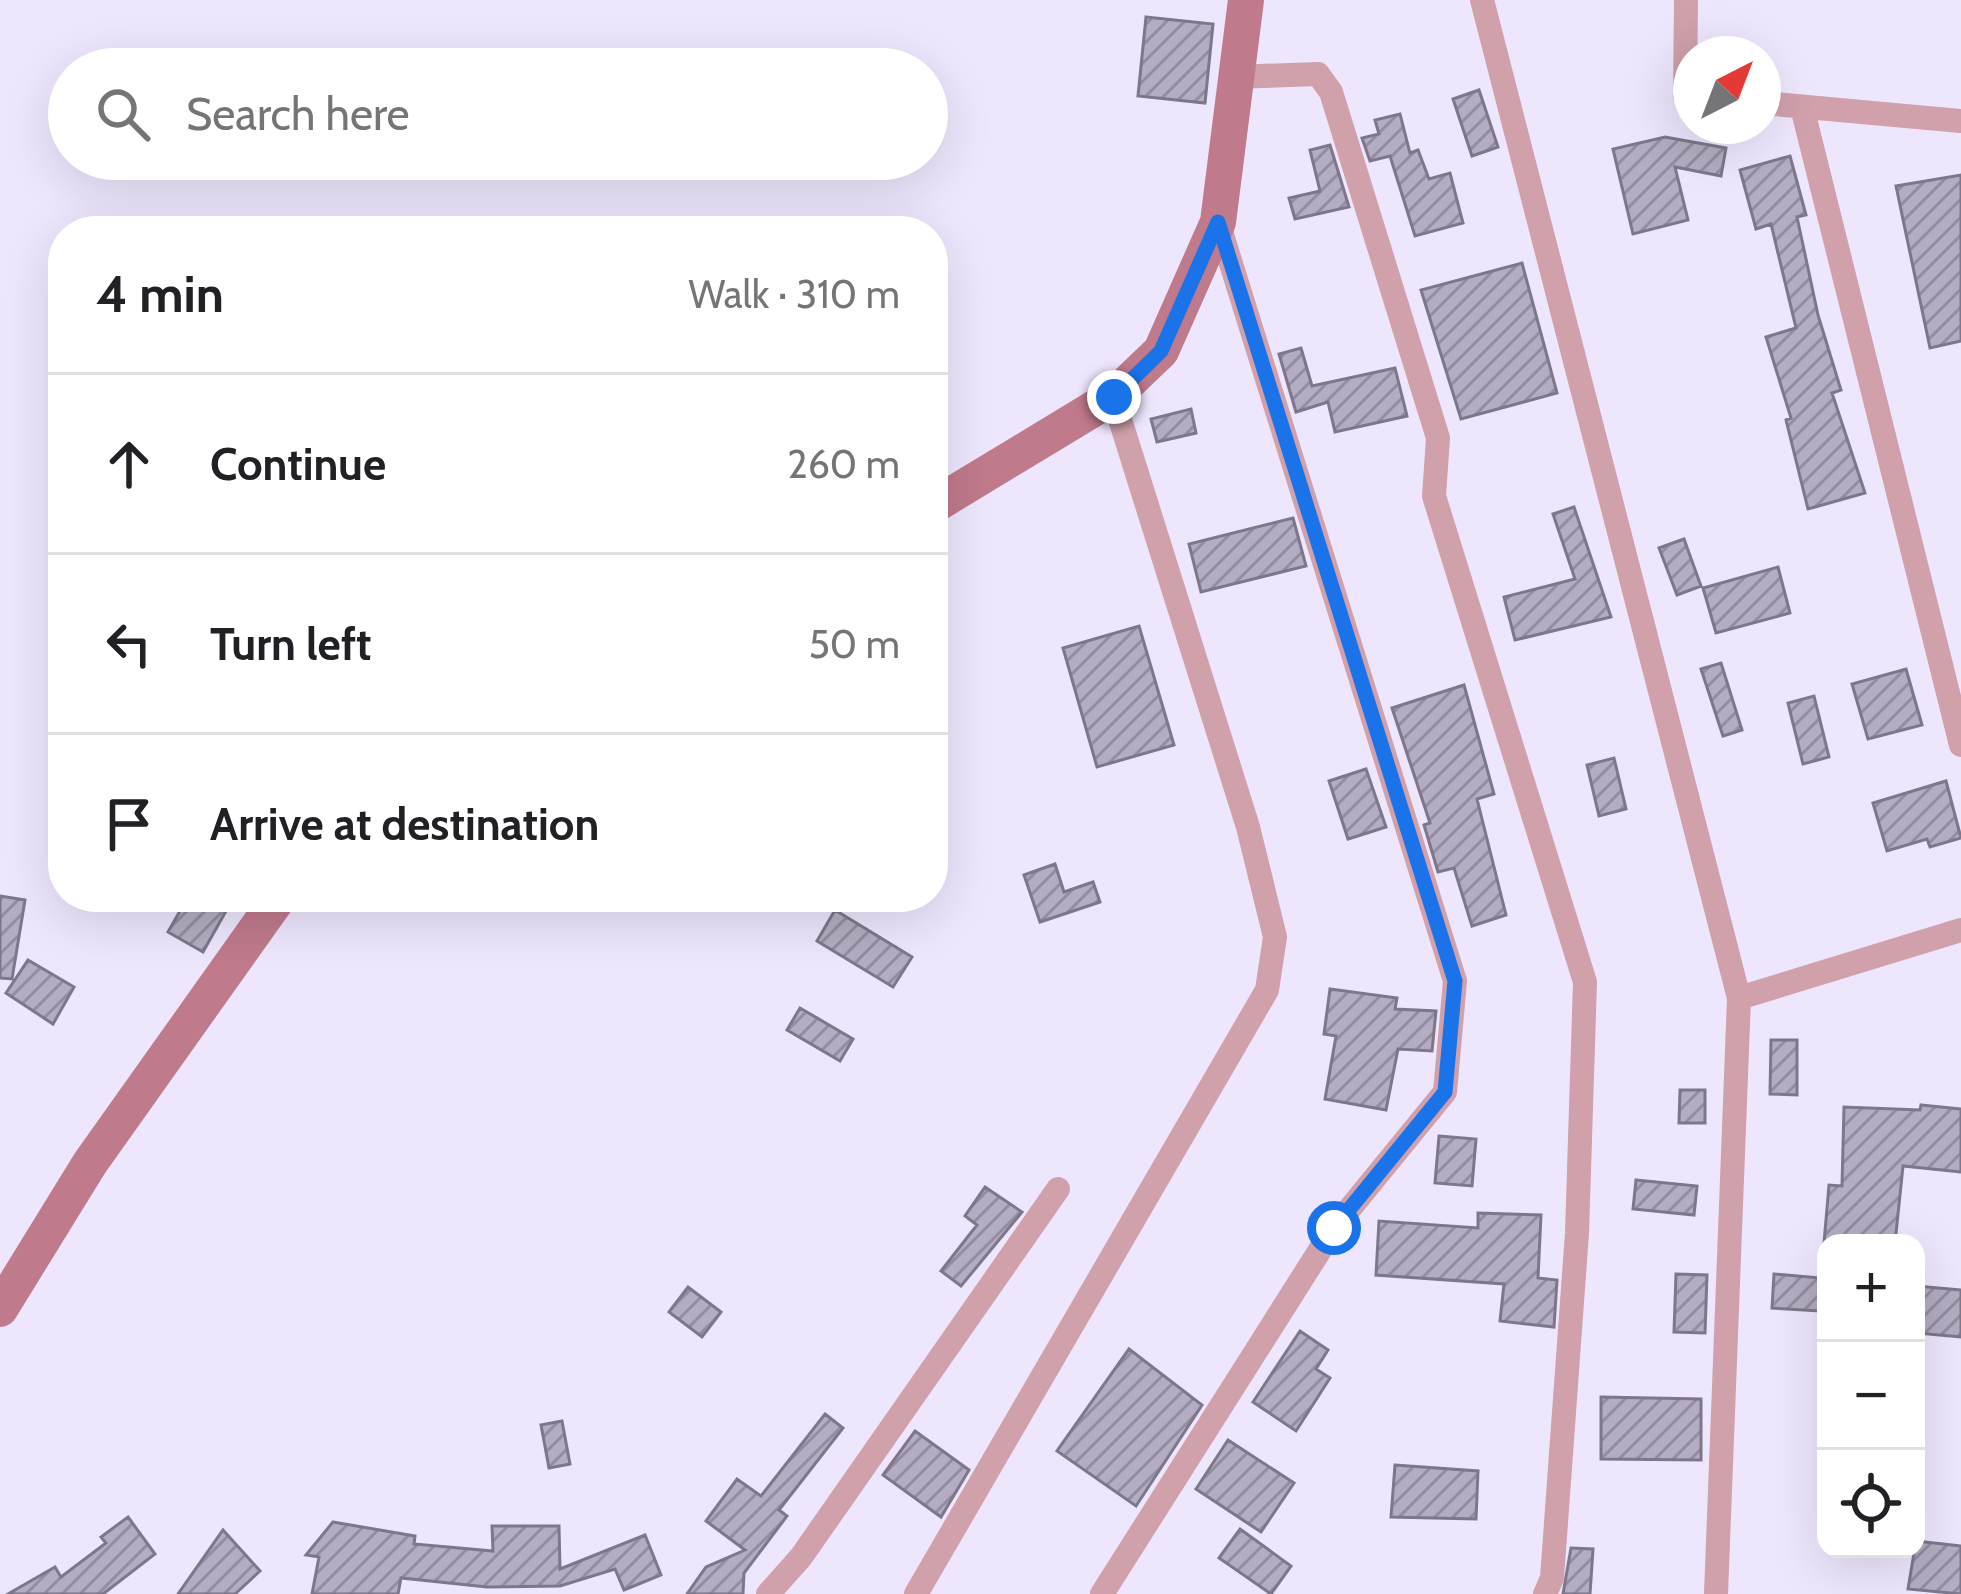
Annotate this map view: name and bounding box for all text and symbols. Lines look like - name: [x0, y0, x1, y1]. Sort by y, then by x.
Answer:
- north arrow: [1673, 36, 1781, 144]
- search box: [48, 48, 948, 180]
- icon: search: [90, 81, 156, 147]
- text: Search here: [186, 87, 410, 141]
- text: 4 min: [96, 263, 224, 325]
- text: Walk · 310 m: [688, 270, 900, 318]
- route end: [1087, 370, 1141, 424]
- icon: ahead: [96, 431, 162, 497]
- text: Continue: [210, 437, 386, 491]
- text: 260 m: [787, 440, 900, 488]
- icon: left: [96, 611, 162, 677]
- text: Turn left: [210, 617, 372, 671]
- text: 50 m: [809, 620, 900, 668]
- icon: arrive: [96, 791, 162, 857]
- text: Arrive at destination: [210, 797, 599, 851]
- route start: [1307, 1201, 1361, 1255]
- map controls: [1817, 1234, 1925, 1558]
- button: +: [1817, 1234, 1925, 1342]
- button: −: [1817, 1342, 1925, 1450]
- button: locate: [1817, 1450, 1925, 1558]

